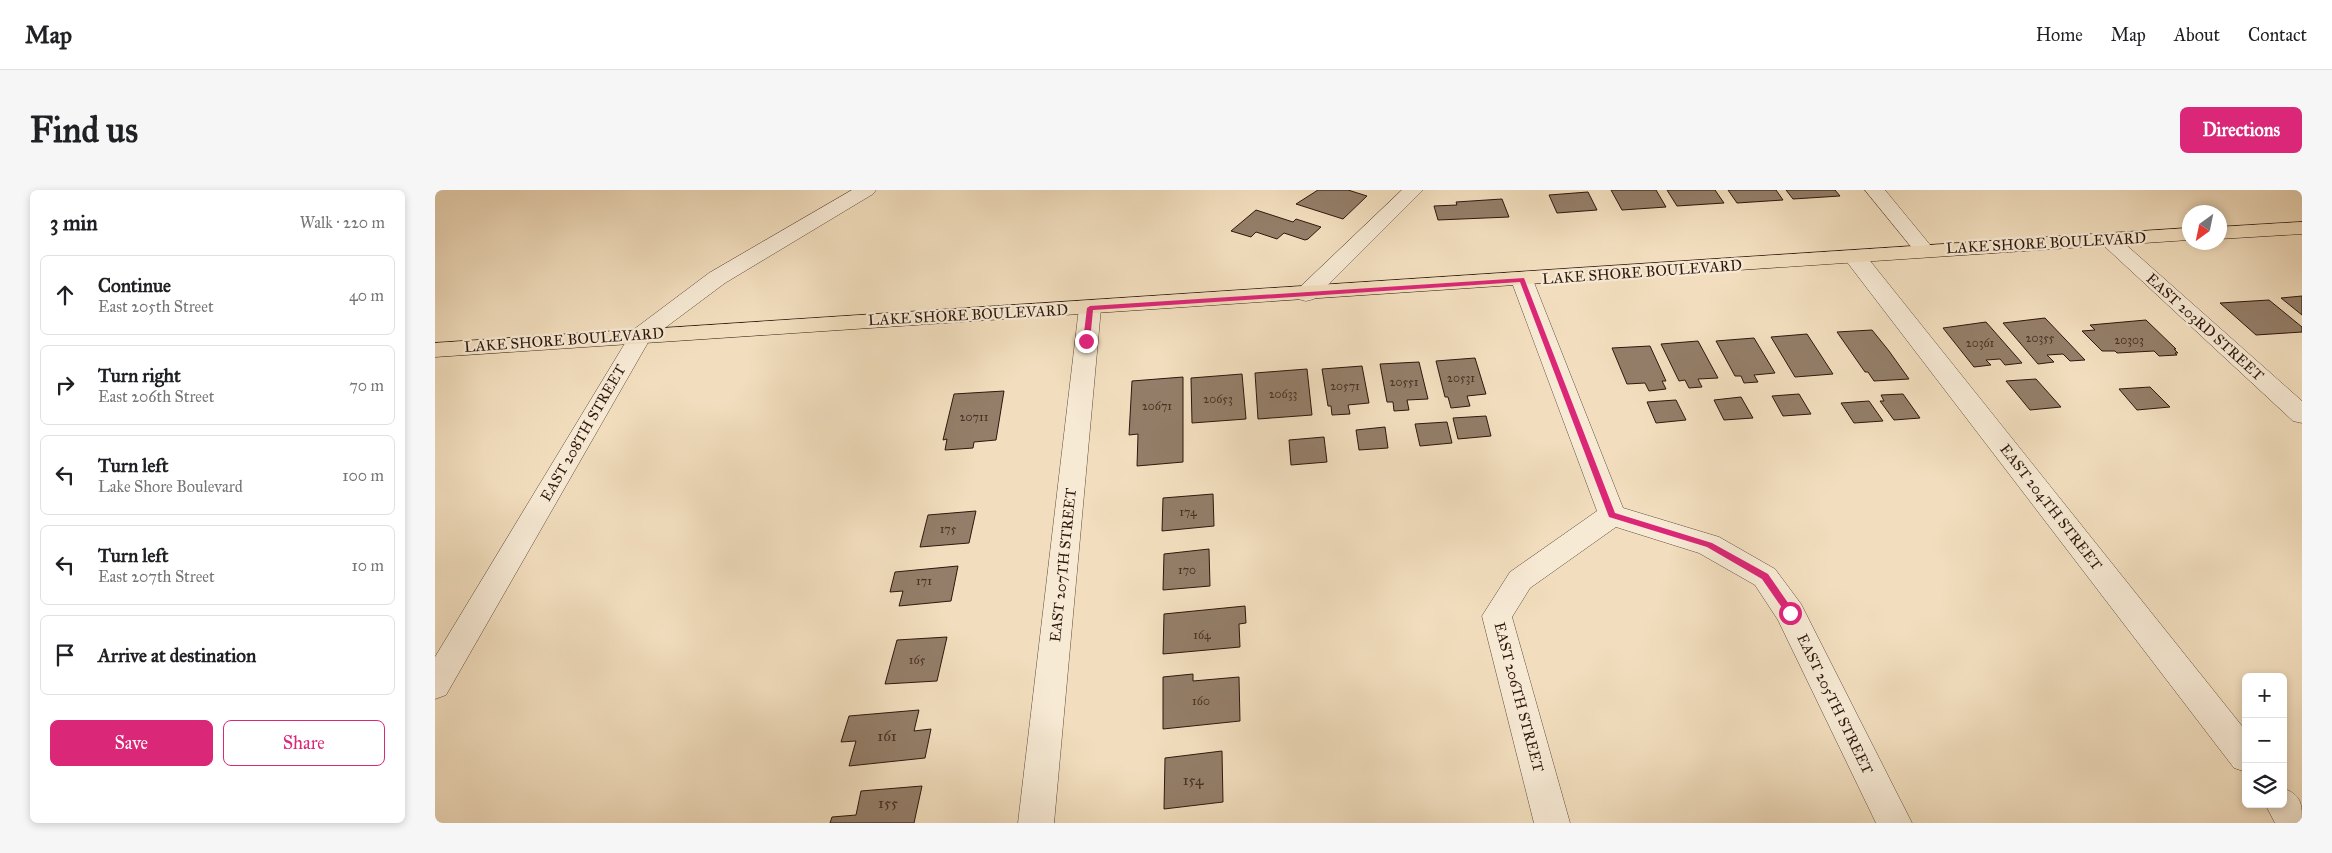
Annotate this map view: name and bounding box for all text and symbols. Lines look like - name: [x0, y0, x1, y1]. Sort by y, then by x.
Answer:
- text: Map: [25, 20, 72, 50]
- text: Home: [2036, 24, 2083, 46]
- text: Map: [2111, 24, 2146, 46]
- text: About: [2174, 24, 2220, 46]
- text: Contact: [2248, 24, 2307, 46]
- button: Directions: [2180, 107, 2302, 153]
- text: Find us: [30, 109, 138, 152]
- north arrow: [2182, 205, 2227, 250]
- text: 3 min: [50, 210, 98, 236]
- text: Walk · 220 m: [300, 213, 385, 232]
- street label: LAKE SHORE BOULEVARD: [1946, 229, 2147, 257]
- street label: LAKE SHORE BOULEVARD: [1542, 256, 1743, 288]
- street label: EAST 203RD STREET: [2143, 269, 2267, 385]
- text: Continue: [98, 274, 171, 297]
- icon: ahead: [51, 281, 79, 309]
- text: 40 m: [349, 286, 384, 305]
- text: East 205th Street: [98, 297, 214, 316]
- street label: LAKE SHORE BOULEVARD: [868, 301, 1069, 329]
- street label: LAKE SHORE BOULEVARD: [464, 324, 665, 356]
- route end: [1075, 330, 1098, 353]
- house number: 20355: [2026, 331, 2055, 345]
- house number: 20303: [2114, 333, 2144, 347]
- house number: 20361: [1966, 336, 1995, 350]
- street label: EAST 208TH STREET: [536, 361, 630, 505]
- text: Turn right: [98, 364, 181, 387]
- icon: right: [51, 371, 79, 399]
- house number: 20531: [1447, 371, 1475, 385]
- house number: 20551: [1390, 375, 1419, 389]
- text: 70 m: [349, 376, 384, 395]
- house number: 20571: [1330, 379, 1360, 393]
- text: East 206th Street: [98, 387, 214, 406]
- house number: 20633: [1269, 387, 1298, 401]
- house number: 20653: [1203, 392, 1233, 406]
- house number: 20671: [1142, 399, 1172, 413]
- house number: 20711: [960, 410, 989, 424]
- street label: EAST 204TH STREET: [1996, 440, 2106, 574]
- text: Turn left: [98, 454, 168, 477]
- icon: left: [51, 461, 79, 489]
- text: 100 m: [342, 466, 384, 485]
- text: Lake Shore Boulevard: [98, 477, 243, 496]
- street label: EAST 207TH STREET: [1046, 487, 1080, 643]
- house number: 174: [1179, 505, 1197, 519]
- house number: 175: [940, 522, 957, 536]
- text: Turn left: [98, 544, 168, 567]
- icon: left: [51, 551, 79, 579]
- text: 10 m: [352, 556, 384, 575]
- house number: 170: [1178, 563, 1196, 577]
- text: East 207th Street: [98, 567, 215, 586]
- house number: 171: [916, 574, 932, 588]
- route start: [1779, 602, 1802, 625]
- street label: EAST 206TH STREET: [1490, 620, 1548, 774]
- house number: 164: [1193, 628, 1211, 642]
- street label: EAST 205TH STREET: [1793, 631, 1877, 777]
- icon: arrive: [51, 641, 79, 669]
- text: Arrive at destination: [98, 644, 256, 667]
- house number: 165: [909, 653, 926, 667]
- map controls: [2242, 673, 2287, 808]
- button: +: [2242, 673, 2287, 718]
- house number: 160: [1192, 694, 1210, 708]
- button: −: [2242, 718, 2287, 763]
- button: Save: [50, 720, 213, 766]
- button: Share: [223, 720, 385, 766]
- house number: 161: [877, 727, 897, 745]
- button: layers: [2242, 763, 2287, 808]
- house number: 154: [1183, 771, 1204, 789]
- house number: 155: [878, 794, 898, 812]

